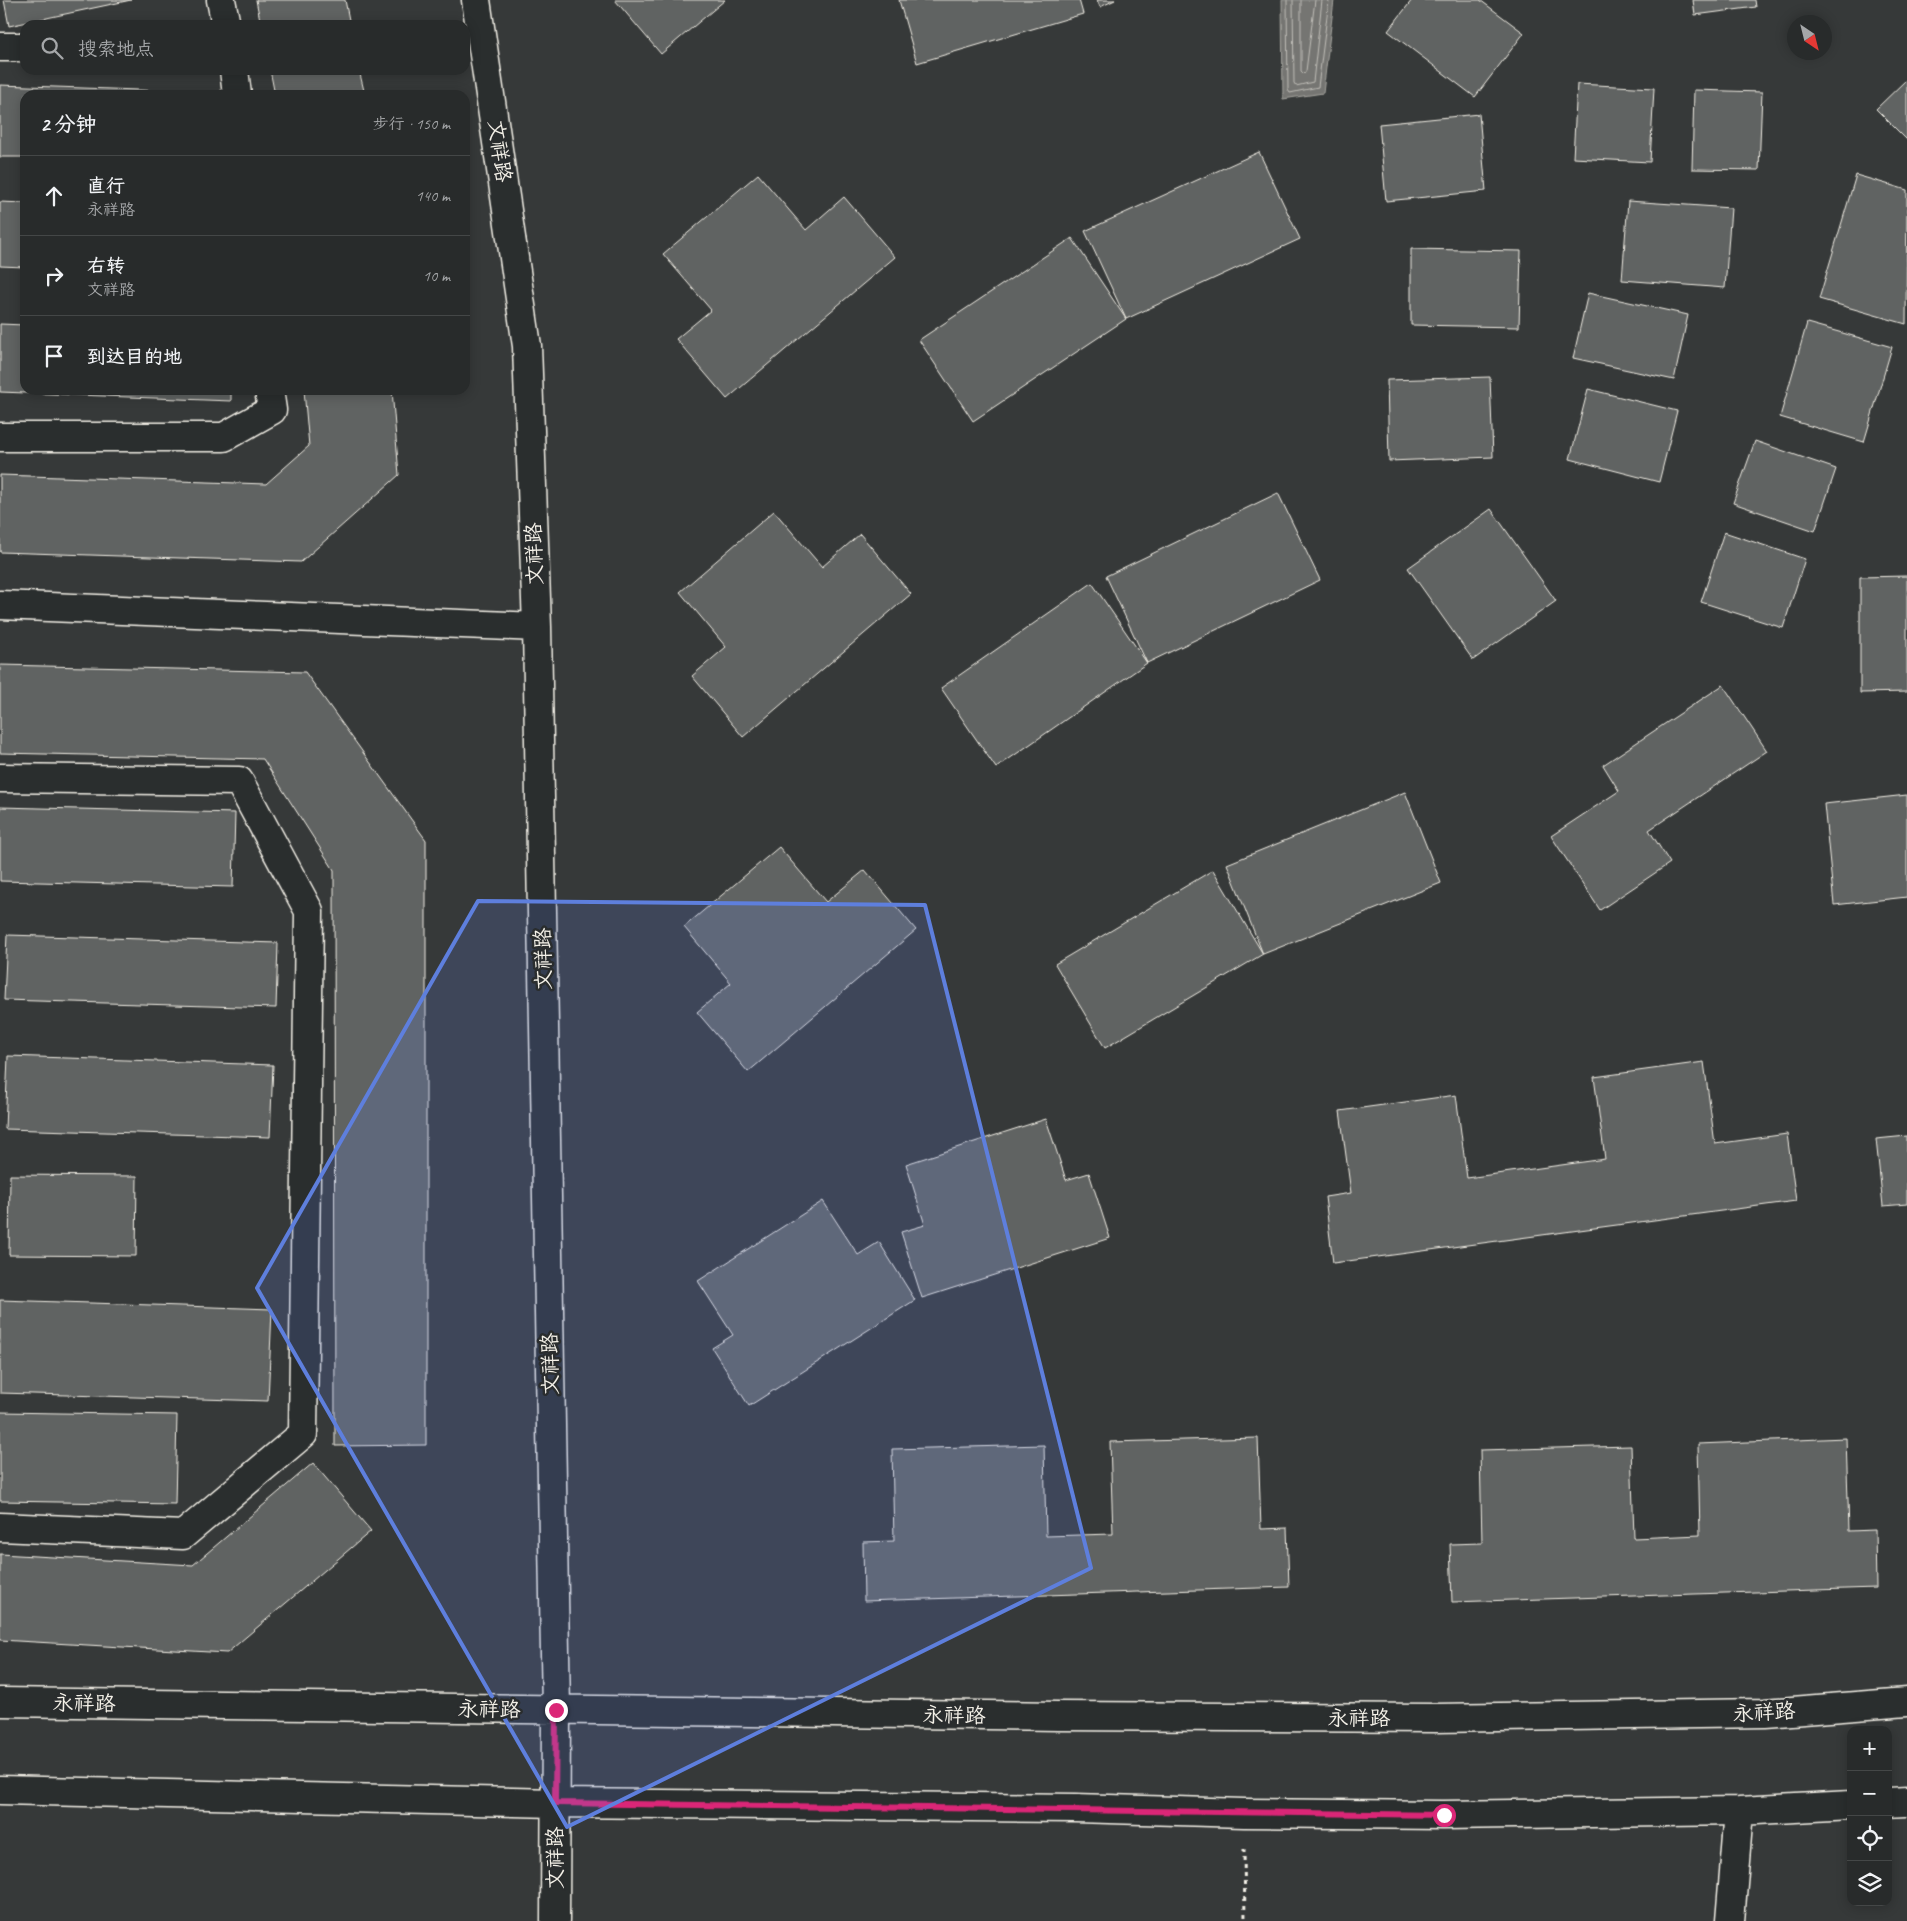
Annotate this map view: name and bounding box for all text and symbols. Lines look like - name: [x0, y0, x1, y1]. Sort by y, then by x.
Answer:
- north arrow: [1787, 15, 1832, 60]
- search box: [20, 20, 470, 75]
- icon: search: [38, 34, 66, 62]
- text: 搜索地点: [78, 37, 154, 61]
- text: 2 分钟: [40, 111, 97, 137]
- text: 步行 · 150 m: [373, 114, 450, 134]
- street label: 文祥路: [483, 118, 517, 184]
- text: 直行: [87, 174, 125, 198]
- icon: ahead: [40, 182, 68, 210]
- text: 140 m: [416, 186, 450, 206]
- text: 永祥路: [87, 200, 135, 220]
- text: 右转: [87, 254, 125, 278]
- icon: right: [40, 262, 68, 290]
- text: 10 m: [423, 266, 450, 286]
- text: 文祥路: [87, 280, 135, 300]
- icon: arrive: [40, 342, 68, 370]
- text: 到达目的地: [87, 345, 182, 369]
- street label: 文祥路: [520, 522, 548, 586]
- street label: 文祥路: [529, 927, 557, 991]
- street label: 文祥路: [536, 1332, 564, 1396]
- street label: 永祥路: [52, 1689, 116, 1717]
- street label: 永祥路: [457, 1695, 521, 1723]
- street label: 永祥路: [1732, 1697, 1796, 1727]
- route end: [545, 1699, 568, 1722]
- street label: 永祥路: [922, 1701, 986, 1729]
- street label: 永祥路: [1328, 1705, 1391, 1731]
- map controls: [1847, 1726, 1892, 1906]
- button: +: [1847, 1726, 1892, 1771]
- button: −: [1847, 1771, 1892, 1816]
- route start: [1433, 1804, 1456, 1827]
- button: locate: [1847, 1816, 1892, 1861]
- street label: 文祥路: [542, 1827, 568, 1890]
- button: layers: [1847, 1861, 1892, 1906]

